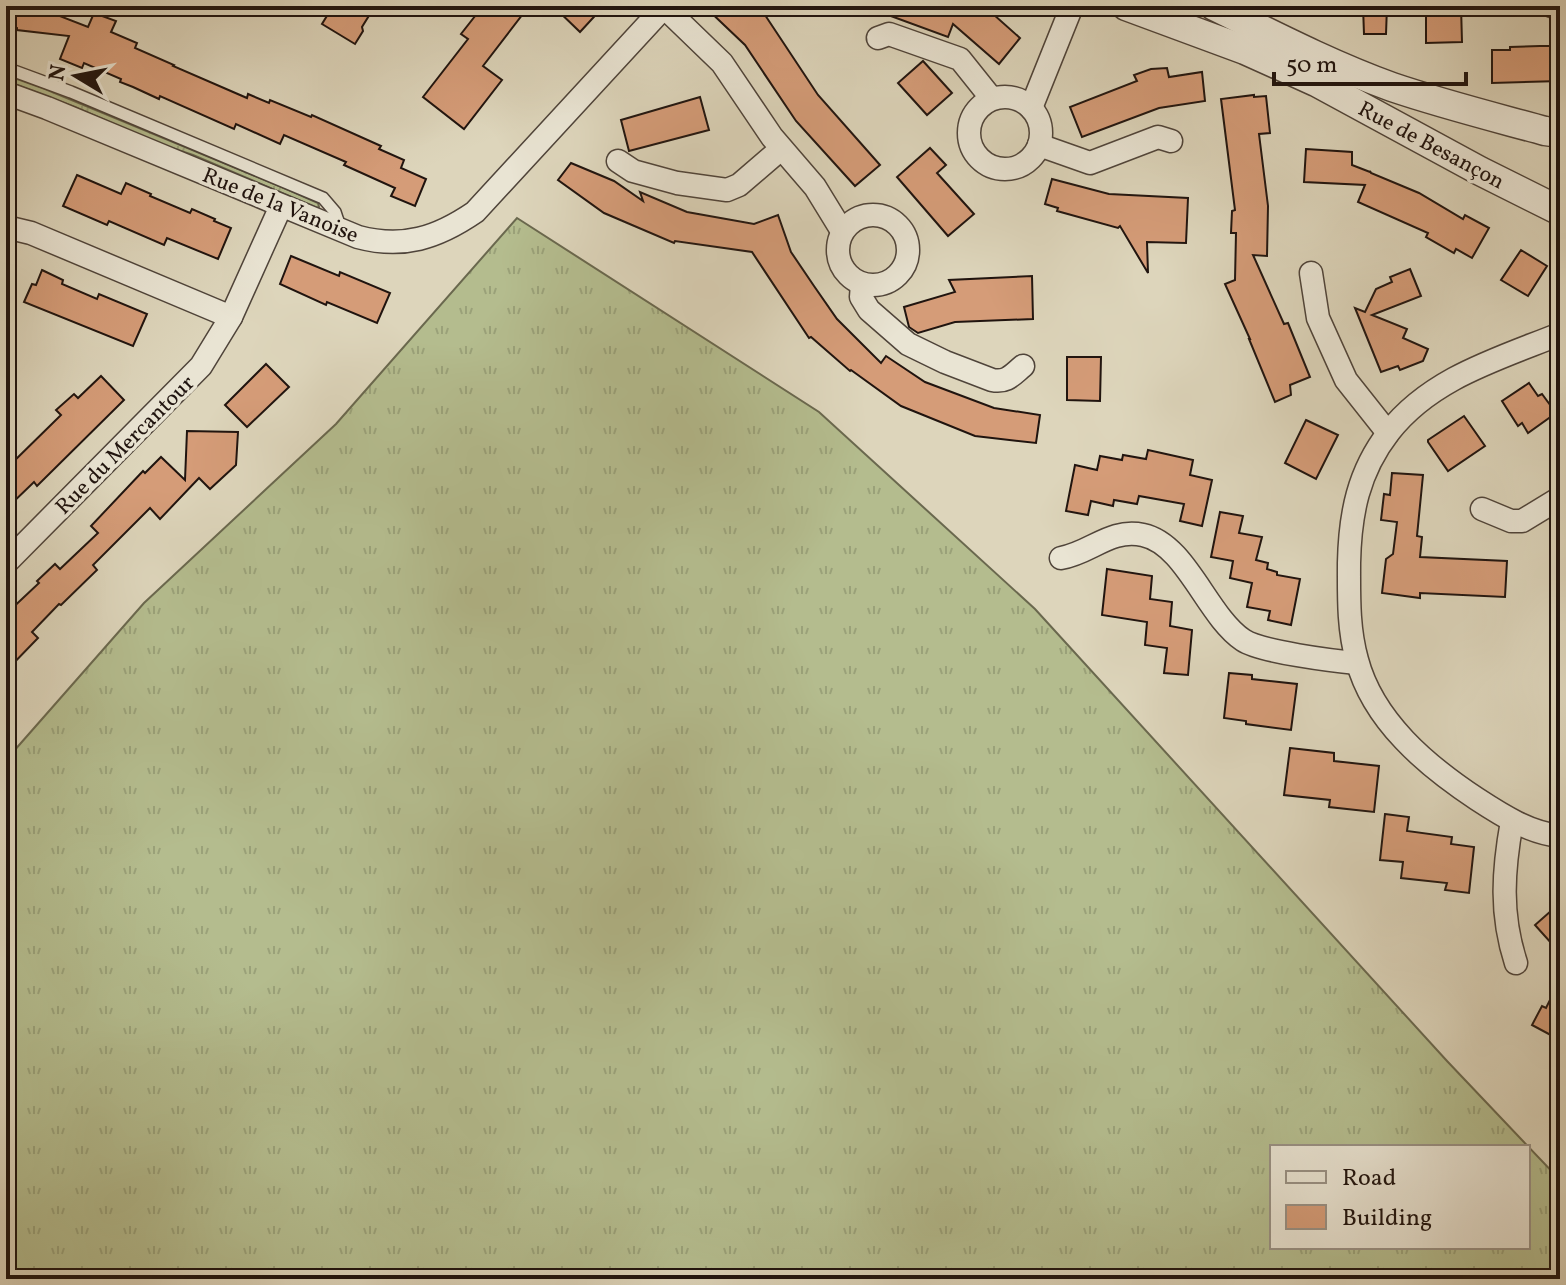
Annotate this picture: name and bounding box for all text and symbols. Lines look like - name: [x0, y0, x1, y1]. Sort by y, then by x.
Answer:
- north arrow: [36, 36, 116, 116]
- scale bar: [1274, 36, 1466, 86]
- text: 50 m: [1286, 49, 1338, 83]
- text: N: [42, 62, 75, 84]
- street label: Rue de Besançon: [1352, 95, 1510, 198]
- street label: Rue de la Vanoise: [197, 161, 363, 252]
- street label: Rue du Mercantour: [49, 369, 202, 522]
- legend: [1270, 1145, 1530, 1249]
- text: Road: [1342, 1162, 1396, 1196]
- text: Building: [1342, 1202, 1432, 1236]

